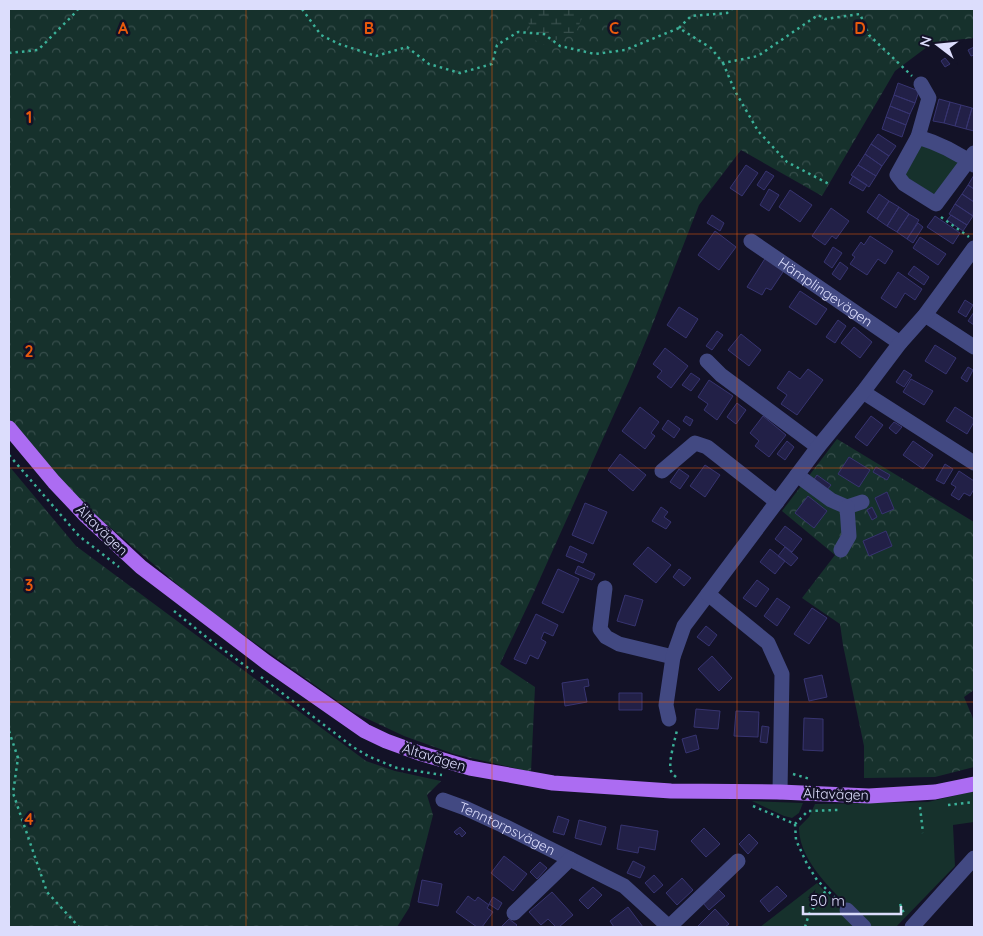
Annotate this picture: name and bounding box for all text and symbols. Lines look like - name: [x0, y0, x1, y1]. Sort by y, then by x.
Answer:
- text: A: [118, 18, 129, 38]
- text: B: [364, 18, 374, 38]
- text: C: [609, 18, 619, 38]
- text: D: [854, 18, 866, 38]
- north arrow: [913, 20, 963, 70]
- text: N: [915, 34, 936, 49]
- text: 1: [26, 107, 32, 127]
- street label: Hämplingevägen: [774, 253, 876, 331]
- text: 2: [24, 341, 34, 361]
- street label: Ältavägen: [72, 501, 132, 559]
- text: 3: [25, 575, 33, 595]
- street label: Ältavägen: [400, 739, 468, 775]
- street label: Ältavägen: [803, 784, 869, 804]
- street label: Tenntorpsvägen: [456, 798, 558, 859]
- text: 4: [24, 809, 34, 829]
- scale bar: [803, 884, 900, 916]
- text: 50 m: [810, 891, 845, 910]

